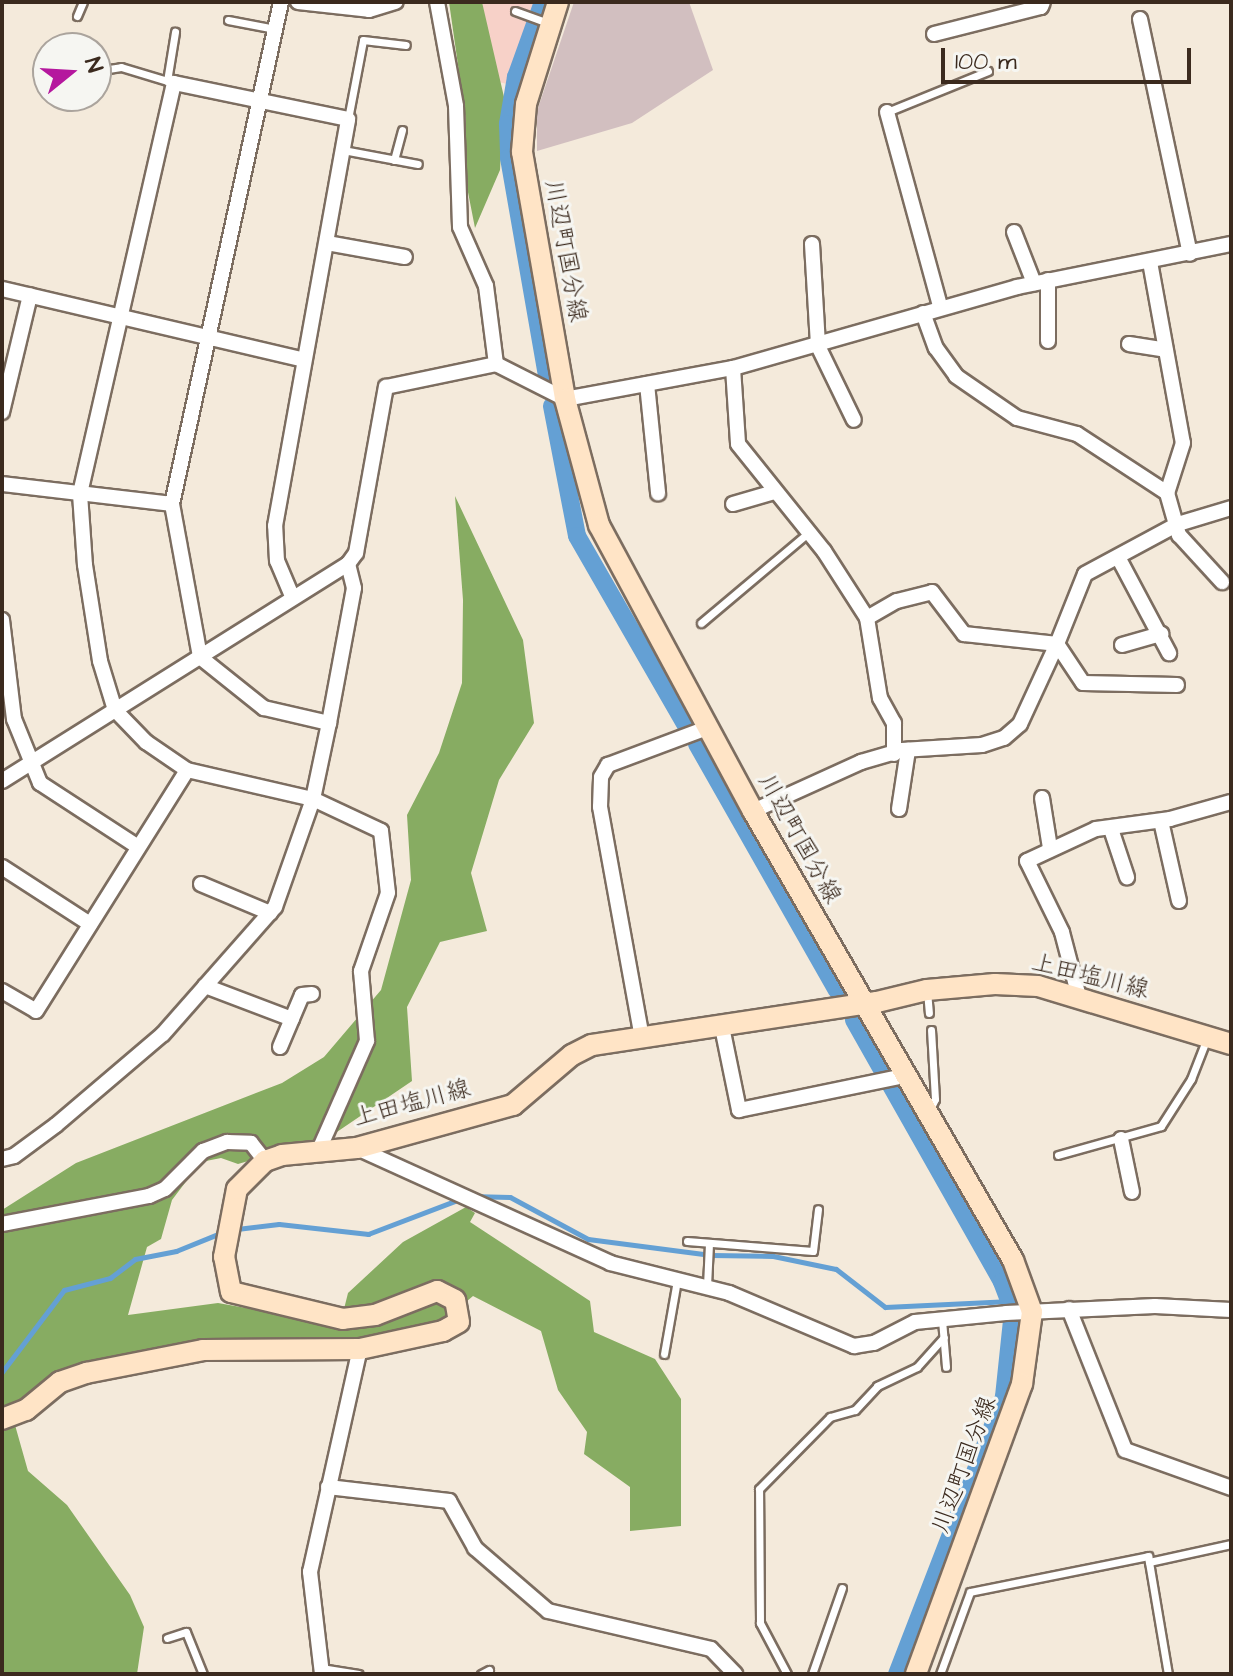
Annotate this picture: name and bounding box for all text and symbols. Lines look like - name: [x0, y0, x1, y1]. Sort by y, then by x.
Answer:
- north arrow: [32, 32, 112, 112]
- scale bar: [945, 32, 1195, 82]
- text: 100 m: [955, 45, 1017, 79]
- text: N: [77, 54, 110, 76]
- street label: 川辺町国分線: [538, 178, 592, 324]
- street label: 川辺町国分線: [751, 769, 847, 909]
- street label: 上田塩川線: [1028, 949, 1152, 1005]
- street label: 上田塩川線: [350, 1075, 474, 1133]
- street label: 川辺町国分線: [927, 1392, 1003, 1538]

